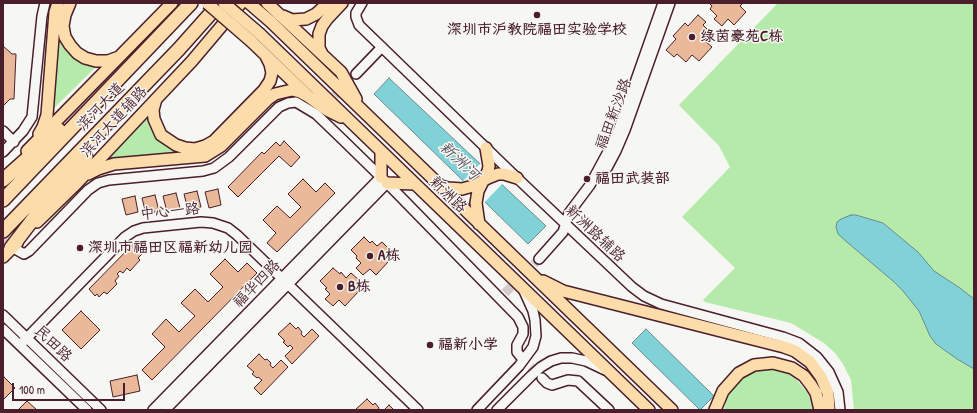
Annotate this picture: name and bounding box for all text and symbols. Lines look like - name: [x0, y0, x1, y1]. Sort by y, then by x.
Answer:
- marker: 深圳市沪教院福田实验学校: [532, 10, 542, 20]
- place label: 深圳市沪教院福田实验学校: [447, 21, 627, 39]
- place label: 绿茵豪苑C栋: [700, 28, 783, 46]
- marker: 绿茵豪苑C栋: [687, 32, 697, 42]
- street label: 福田新沙路: [592, 76, 636, 152]
- street label: 滨河大道: [74, 79, 128, 135]
- street label: 滨河大道辅路: [77, 83, 151, 161]
- water label: 新洲河: [435, 137, 483, 185]
- place label: 福田武装部: [595, 170, 670, 188]
- street label: 新洲路: [426, 173, 470, 217]
- marker: 福田武装部: [582, 174, 592, 184]
- street label: 中心一路: [139, 200, 201, 224]
- street label: 新洲路辅路: [561, 202, 629, 266]
- place label: 深圳市福田区福新幼儿园: [88, 239, 253, 257]
- marker: 深圳市福田区福新幼儿园: [75, 243, 85, 253]
- place label: A栋: [378, 247, 400, 265]
- marker: A栋: [365, 251, 375, 261]
- street label: 福华四路: [230, 256, 284, 312]
- place label: B栋: [348, 278, 371, 296]
- marker: B栋: [335, 282, 345, 292]
- street label: 民田路: [31, 322, 75, 366]
- place label: 福新小学: [438, 336, 498, 354]
- marker: 福新小学: [425, 340, 435, 350]
- scale bar: [14, 375, 127, 401]
- text: 100 m: [19, 381, 45, 398]

